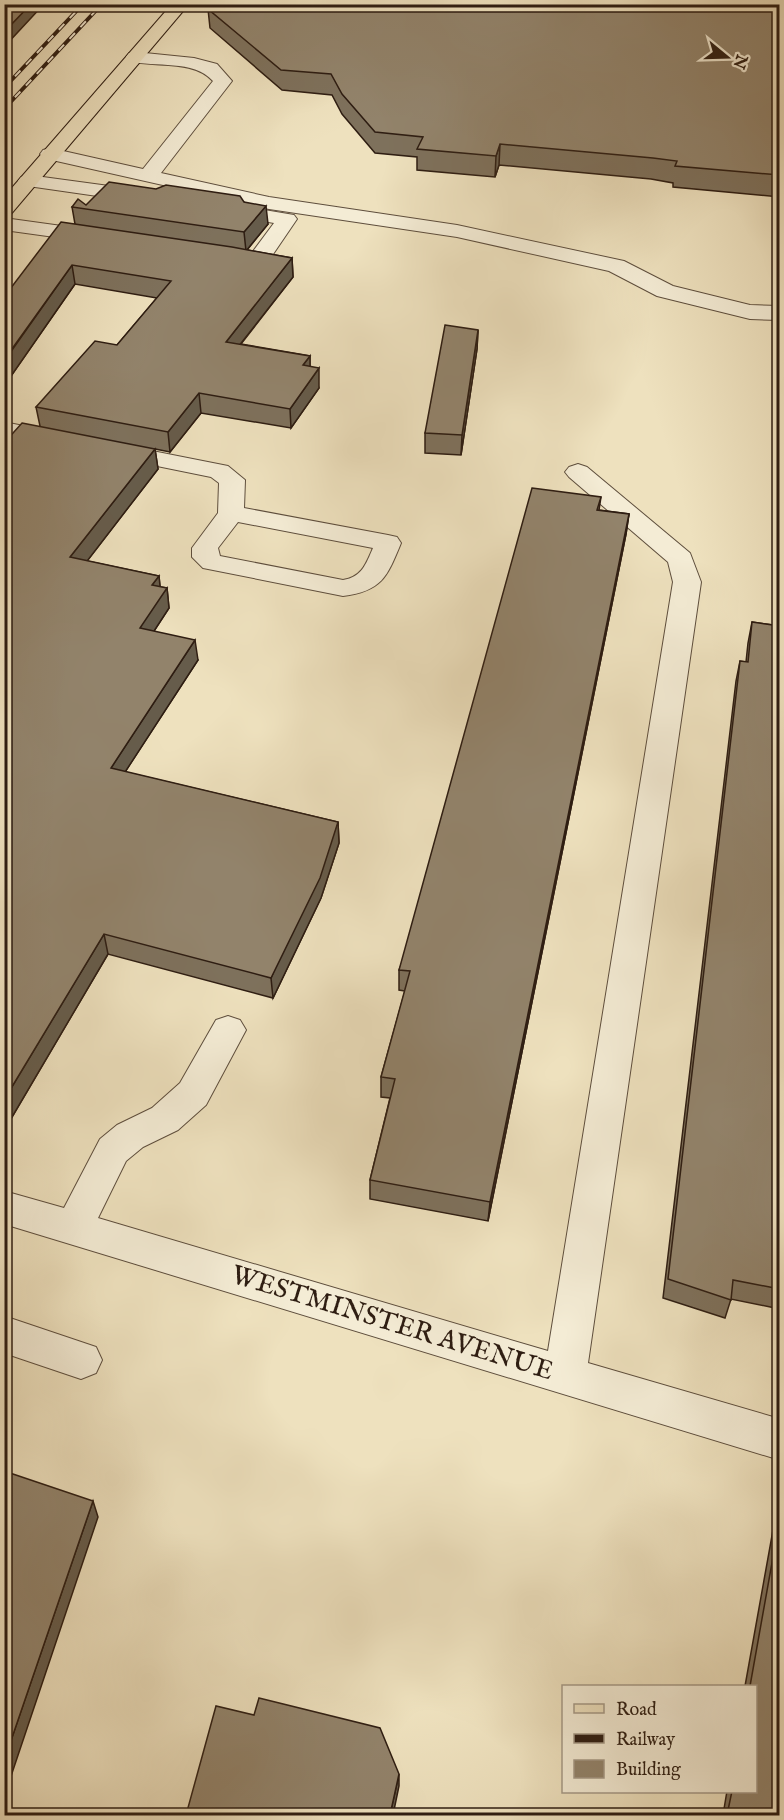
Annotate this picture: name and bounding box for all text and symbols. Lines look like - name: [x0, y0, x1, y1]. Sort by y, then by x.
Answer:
- north arrow: [697, 27, 757, 87]
- text: N: [728, 50, 751, 71]
- street label: WESTMINSTER AVENUE: [227, 1259, 557, 1389]
- legend: [562, 1685, 757, 1793]
- text: Road: [616, 1699, 657, 1722]
- text: Railway: [616, 1729, 675, 1752]
- text: Building: [616, 1759, 681, 1782]

